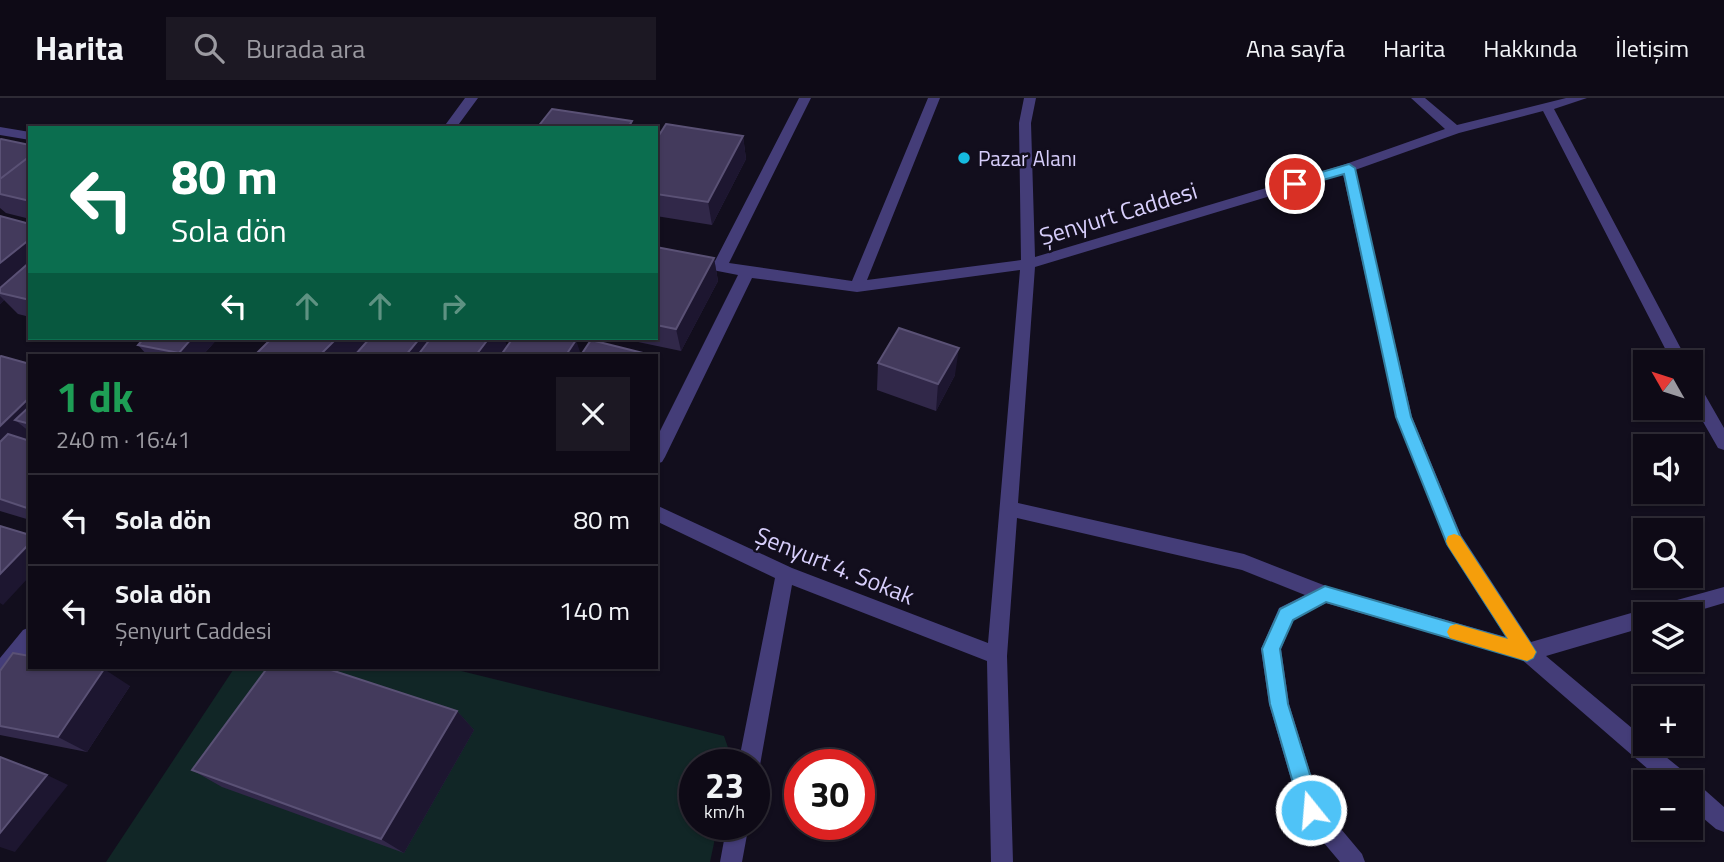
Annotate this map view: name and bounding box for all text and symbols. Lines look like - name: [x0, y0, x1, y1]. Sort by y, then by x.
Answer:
- search box: [166, 17, 656, 80]
- text: Harita: [35, 23, 124, 73]
- icon: search: [190, 29, 228, 67]
- text: Burada ara: [246, 29, 365, 68]
- text: Ana sayfa: [1246, 30, 1345, 66]
- text: Harita: [1383, 30, 1445, 66]
- text: Hakkında: [1483, 30, 1577, 66]
- text: İletişim: [1615, 30, 1689, 66]
- text: 80 m: [171, 138, 278, 213]
- place label: Pazar Alanı: [978, 142, 1077, 174]
- marker: Pazar Alanı: [956, 150, 972, 166]
- icon: left: [56, 154, 147, 245]
- pin: [1265, 154, 1325, 214]
- icon: arrive: [1276, 165, 1314, 203]
- street label: Şenyurt Caddesi: [1035, 172, 1201, 254]
- text: Sola dön: [171, 206, 287, 254]
- icon: left: [215, 287, 253, 325]
- icon: ahead: [288, 287, 326, 325]
- icon: ahead: [361, 287, 399, 325]
- icon: right: [434, 287, 472, 325]
- north arrow: [1633, 350, 1703, 420]
- map controls: [1633, 350, 1703, 840]
- text: 1 dk: [56, 364, 133, 428]
- button: close: [556, 377, 630, 451]
- text: 240 m · 16:41: [56, 422, 191, 457]
- button: sound: [1633, 434, 1703, 504]
- text: Sola dön: [115, 500, 212, 539]
- text: 80 m: [573, 500, 630, 539]
- icon: left: [56, 501, 94, 539]
- street label: Şenyurt 4. Sokak: [750, 517, 920, 613]
- button: search: [1633, 518, 1703, 588]
- text: Sola dön: [115, 574, 212, 613]
- text: 140 m: [559, 591, 630, 630]
- icon: left: [56, 592, 94, 630]
- button: layers: [1633, 602, 1703, 672]
- text: Şenyurt Caddesi: [115, 613, 271, 648]
- button: +: [1633, 686, 1703, 756]
- speed limit sign: 30: [784, 749, 875, 840]
- text: 23: [705, 758, 744, 812]
- button: −: [1633, 770, 1703, 840]
- position arrow: [1274, 773, 1348, 847]
- text: km/h: [704, 798, 745, 825]

